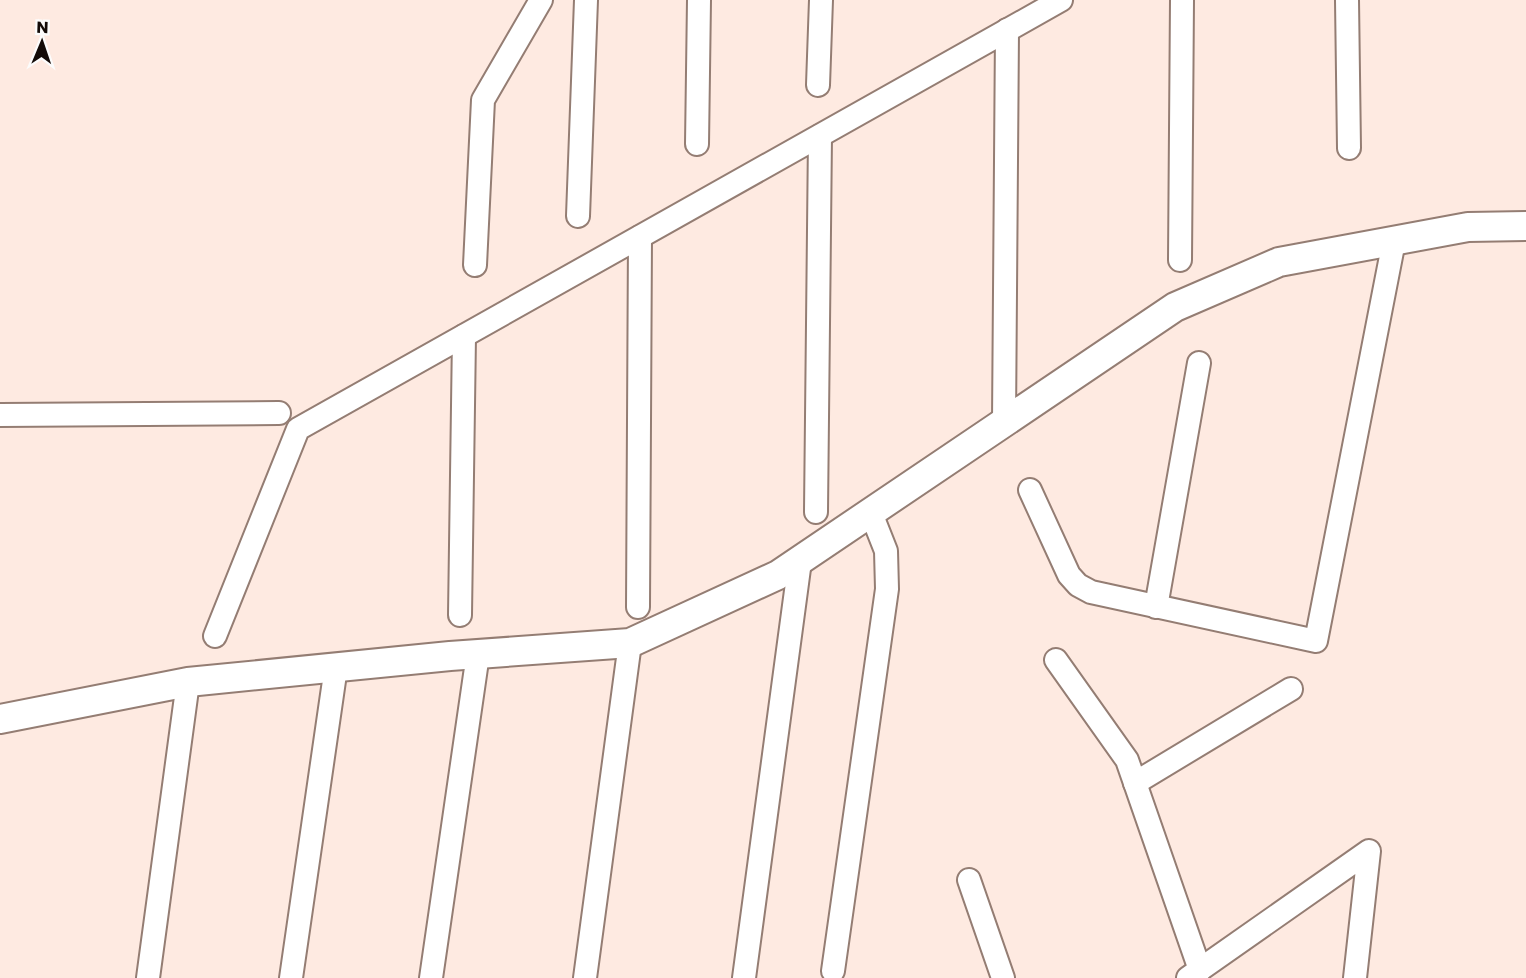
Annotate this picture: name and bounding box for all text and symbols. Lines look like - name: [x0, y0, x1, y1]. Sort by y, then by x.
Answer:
- north arrow: [12, 12, 72, 72]
- text: N: [36, 16, 49, 39]

